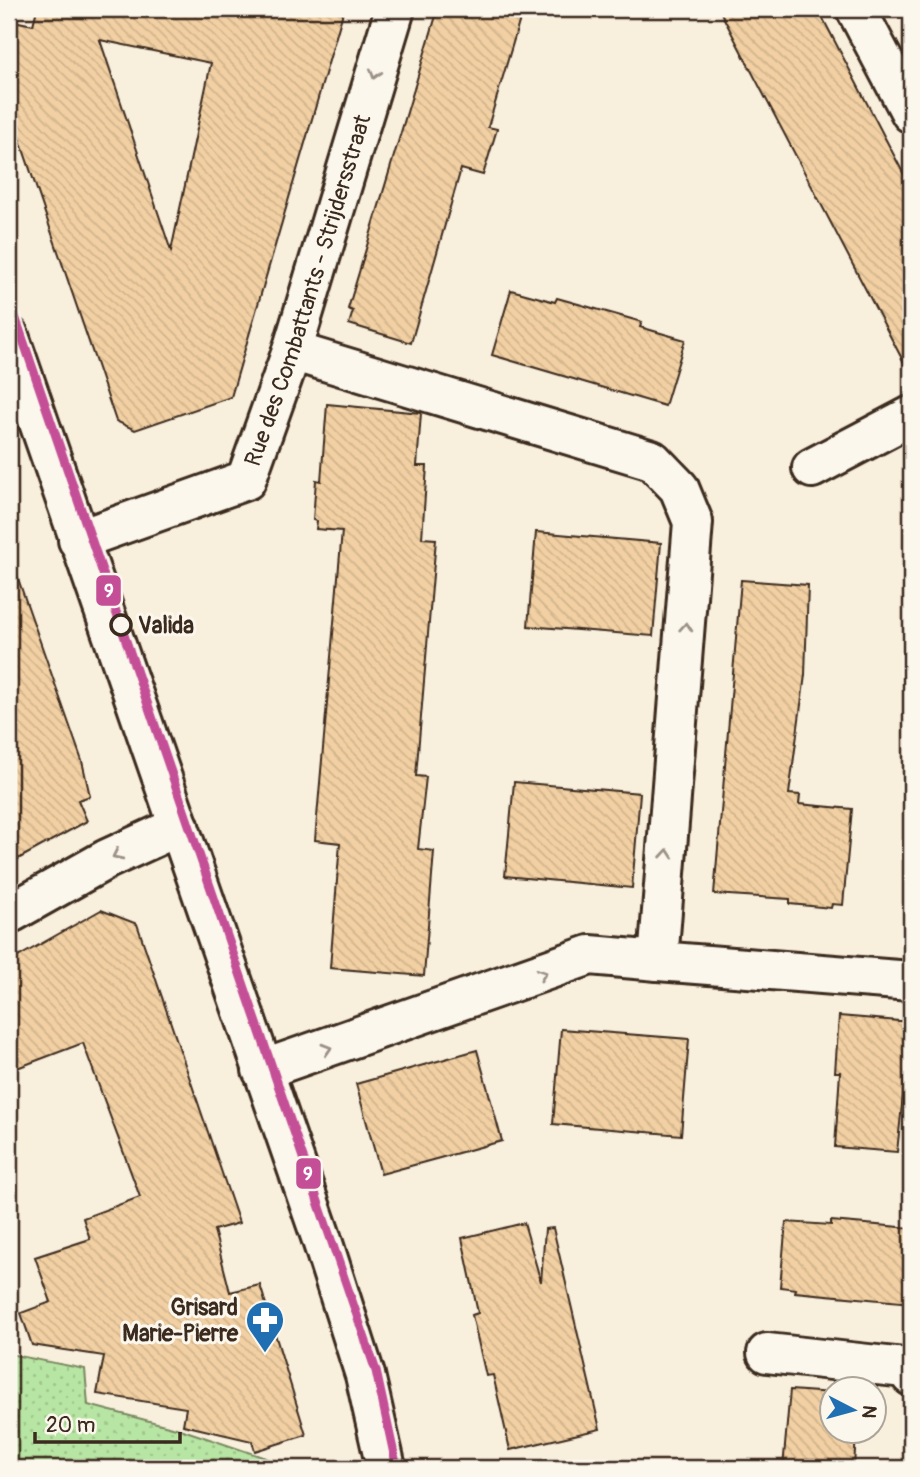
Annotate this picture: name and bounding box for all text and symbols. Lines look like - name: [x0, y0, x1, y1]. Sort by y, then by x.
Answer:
- one-way arrow: [369, 68, 384, 80]
- street label: Rue des Combattants - Strijdersstraat: [238, 110, 377, 470]
- line badge: 9: [95, 574, 122, 607]
- text: 9: [104, 579, 114, 603]
- place label: Valida: [138, 611, 194, 640]
- marker: Valida: [110, 614, 132, 636]
- one-way arrow: [678, 622, 693, 633]
- one-way arrow: [112, 846, 124, 860]
- one-way arrow: [659, 848, 674, 859]
- one-way arrow: [535, 968, 547, 982]
- one-way arrow: [321, 1042, 333, 1057]
- line badge: 9: [295, 1157, 322, 1190]
- text: 9: [303, 1162, 313, 1186]
- place label: Grisard Marie-Pierre: [122, 1293, 239, 1348]
- pharmacy icon: Grisard Marie-Pierre: [244, 1299, 286, 1354]
- north arrow: [818, 1376, 888, 1446]
- scale bar: [35, 1400, 180, 1444]
- text: N: [856, 1404, 882, 1419]
- text: 20 m: [46, 1412, 95, 1439]

